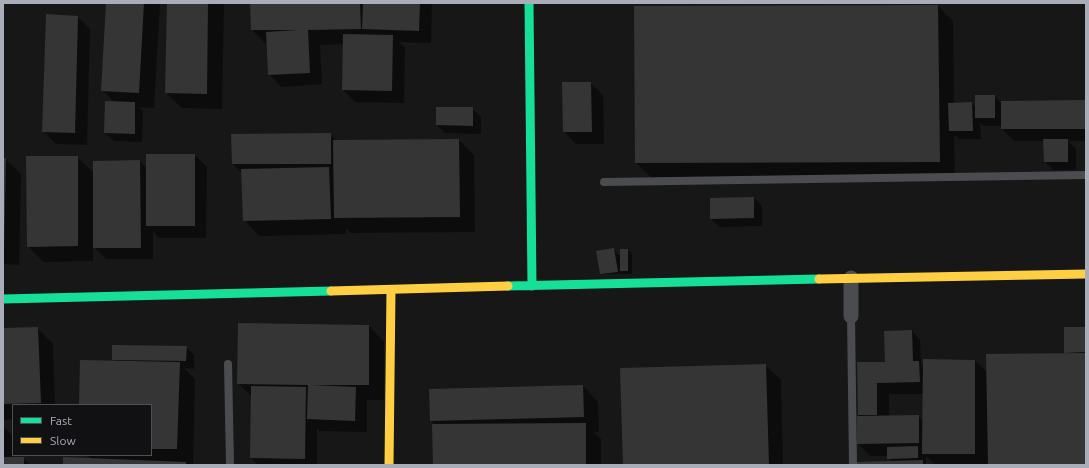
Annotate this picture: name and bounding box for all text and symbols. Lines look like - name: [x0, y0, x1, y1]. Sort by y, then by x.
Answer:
- legend: [12, 404, 152, 456]
- text: Fast: [50, 414, 72, 427]
- text: Slow: [50, 434, 76, 447]

